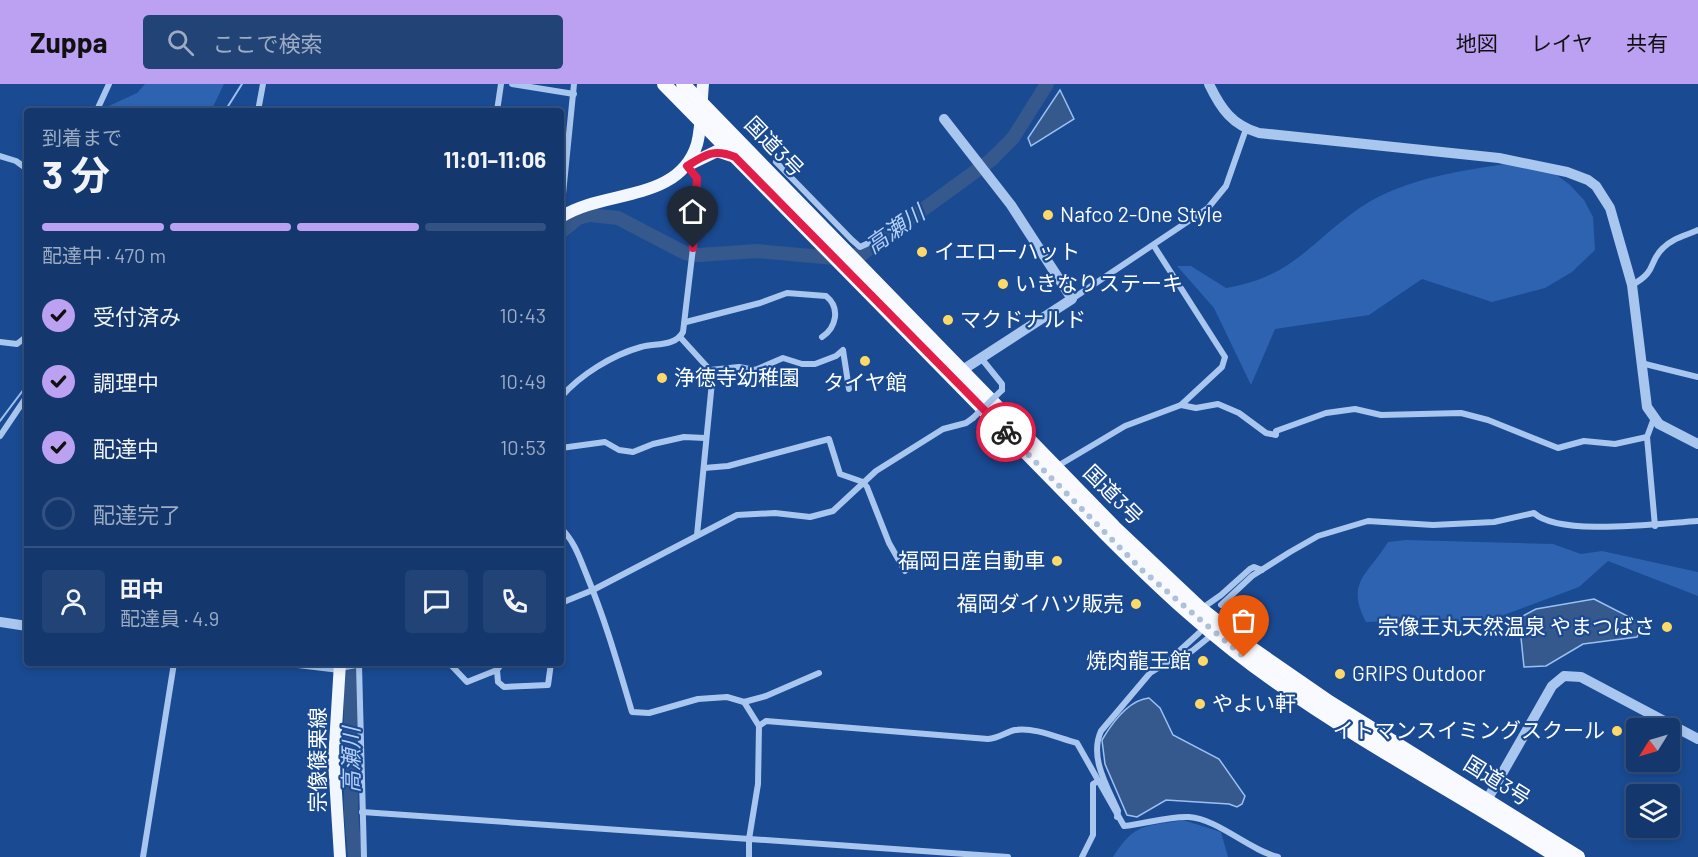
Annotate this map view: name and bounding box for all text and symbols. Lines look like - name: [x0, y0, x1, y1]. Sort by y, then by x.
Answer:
- search box: [143, 15, 563, 69]
- text: Zuppa: [30, 25, 107, 59]
- icon: search: [164, 26, 197, 59]
- text: ここで検索: [212, 30, 322, 56]
- text: 地図: [1456, 30, 1498, 55]
- text: レイヤ: [1531, 30, 1593, 55]
- text: 共有: [1626, 30, 1668, 55]
- street label: 国道3号: [740, 111, 810, 181]
- text: 到着まで: [42, 125, 122, 149]
- text: 11:01–11:06: [444, 146, 546, 172]
- text: 3 分: [42, 150, 110, 197]
- pin: [667, 186, 718, 248]
- icon: home: [676, 195, 709, 228]
- water label: 高瀬川: [860, 197, 931, 258]
- place label: Nafco 2-One Style: [1060, 201, 1223, 226]
- marker: Nafco 2-One Style: [1041, 208, 1055, 222]
- place label: イエローハット: [934, 238, 1080, 263]
- text: 配達中 · 470 m: [42, 243, 166, 267]
- marker: イエローハット: [915, 245, 929, 259]
- place label: いきなりステーキ: [1015, 270, 1183, 295]
- marker: いきなりステーキ: [996, 277, 1010, 291]
- icon: check: [42, 299, 75, 332]
- text: 受付済み: [93, 303, 181, 329]
- text: 10:43: [500, 303, 546, 327]
- place label: マクドナルド: [960, 306, 1086, 331]
- marker: マクドナルド: [941, 313, 955, 327]
- marker: タイヤ館: [858, 354, 872, 368]
- place label: 浄徳寺幼稚園: [674, 364, 800, 389]
- icon: check: [42, 365, 75, 398]
- text: 調理中: [93, 369, 159, 395]
- text: 10:49: [499, 369, 546, 393]
- place label: タイヤ館: [823, 369, 907, 394]
- marker: 浄徳寺幼稚園: [655, 371, 669, 385]
- courier: [976, 402, 1036, 462]
- icon: bike: [990, 416, 1023, 449]
- icon: check: [42, 431, 75, 464]
- text: 配達中: [93, 435, 159, 461]
- text: 10:53: [500, 435, 546, 459]
- street label: 国道3号: [1079, 459, 1149, 529]
- text: 配達完了: [93, 501, 181, 527]
- place label: 福岡日産自動車: [898, 547, 1045, 572]
- marker: 福岡日産自動車: [1050, 554, 1064, 568]
- button: person: [42, 570, 105, 633]
- button: chat: [405, 570, 468, 633]
- button: phone: [483, 570, 546, 633]
- text: 田中: [120, 575, 164, 601]
- place label: 福岡ダイハツ販売: [956, 590, 1124, 615]
- pin: [1218, 595, 1269, 657]
- marker: 福岡ダイハツ販売: [1129, 597, 1143, 611]
- icon: bag: [1227, 604, 1260, 637]
- text: 配達員 · 4.9: [120, 606, 219, 630]
- place label: 宗像王丸天然温泉 やまつばさ: [1378, 613, 1655, 638]
- marker: 宗像王丸天然温泉 やまつばさ: [1660, 620, 1674, 634]
- place label: 焼肉龍王館: [1086, 647, 1191, 672]
- marker: 焼肉龍王館: [1196, 654, 1210, 668]
- place label: GRIPS Outdoor: [1352, 660, 1486, 685]
- marker: GRIPS Outdoor: [1333, 667, 1347, 681]
- place label: やよい軒: [1212, 690, 1296, 715]
- marker: やよい軒: [1193, 697, 1207, 711]
- street label: 宗像篠栗線: [304, 708, 329, 813]
- place label: イトマンスイミングスクール: [1332, 717, 1605, 742]
- north arrow: [1626, 718, 1680, 772]
- map controls: [1626, 718, 1680, 838]
- marker: イトマンスイミングスクール: [1610, 724, 1624, 738]
- water label: 高瀬川: [337, 725, 363, 793]
- street label: 国道3号: [1460, 750, 1536, 810]
- button: layers: [1626, 784, 1680, 838]

